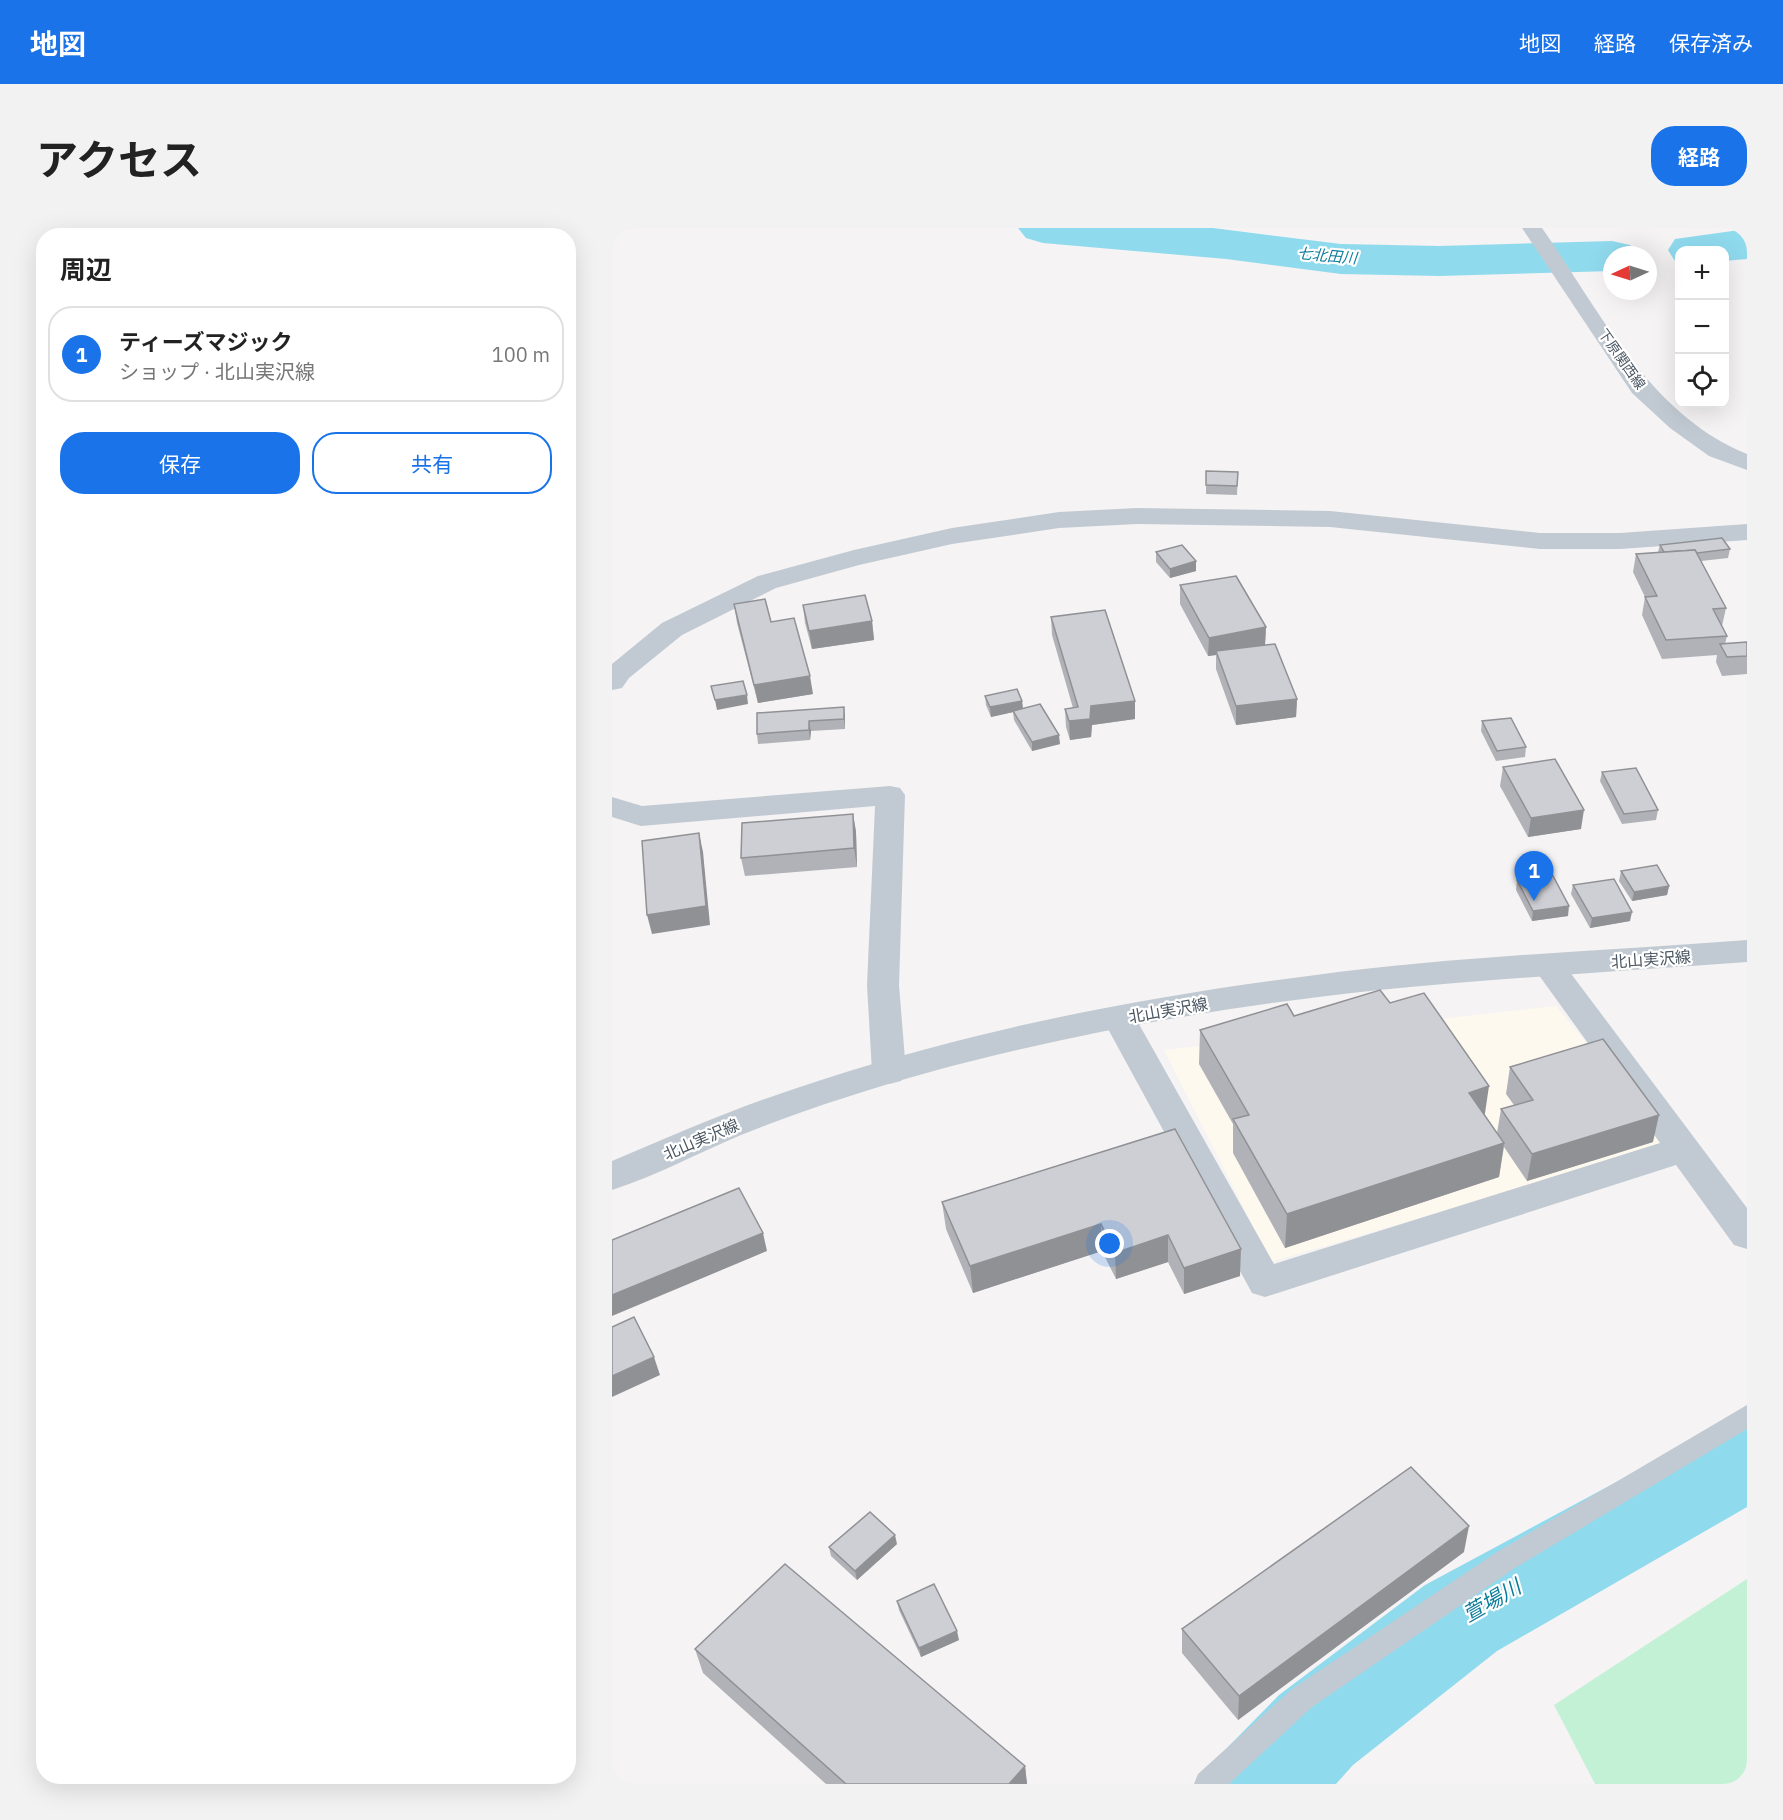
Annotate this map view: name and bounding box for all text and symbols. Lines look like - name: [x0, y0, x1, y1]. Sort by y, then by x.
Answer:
- text: 地図: [30, 25, 86, 62]
- text: 地図: [1519, 29, 1561, 57]
- text: 経路: [1594, 29, 1636, 57]
- text: 保存済み: [1669, 29, 1753, 57]
- button: 経路: [1651, 126, 1747, 186]
- text: アクセス: [36, 132, 202, 187]
- water label: 七北田川: [1296, 243, 1360, 268]
- north arrow: [1603, 246, 1657, 300]
- map controls: [1675, 246, 1729, 408]
- button: +: [1675, 246, 1729, 300]
- text: 周辺: [60, 252, 112, 286]
- button: −: [1675, 300, 1729, 354]
- street label: 下原関西線: [1595, 325, 1649, 393]
- text: ティーズマジック: [119, 327, 293, 356]
- text: 1: [76, 341, 88, 368]
- text: 100 m: [492, 341, 550, 368]
- button: locate: [1675, 354, 1729, 408]
- text: ショップ · 北山実沢線: [119, 358, 315, 385]
- button: 保存: [60, 432, 300, 494]
- button: 共有: [312, 432, 552, 494]
- pin: 1: [1514, 852, 1554, 901]
- street label: 北山実沢線: [1610, 946, 1692, 972]
- street label: 北山実沢線: [1127, 993, 1209, 1027]
- street label: 北山実沢線: [660, 1114, 742, 1164]
- your location: [1095, 1229, 1124, 1258]
- water label: 萱場川: [1457, 1571, 1528, 1628]

